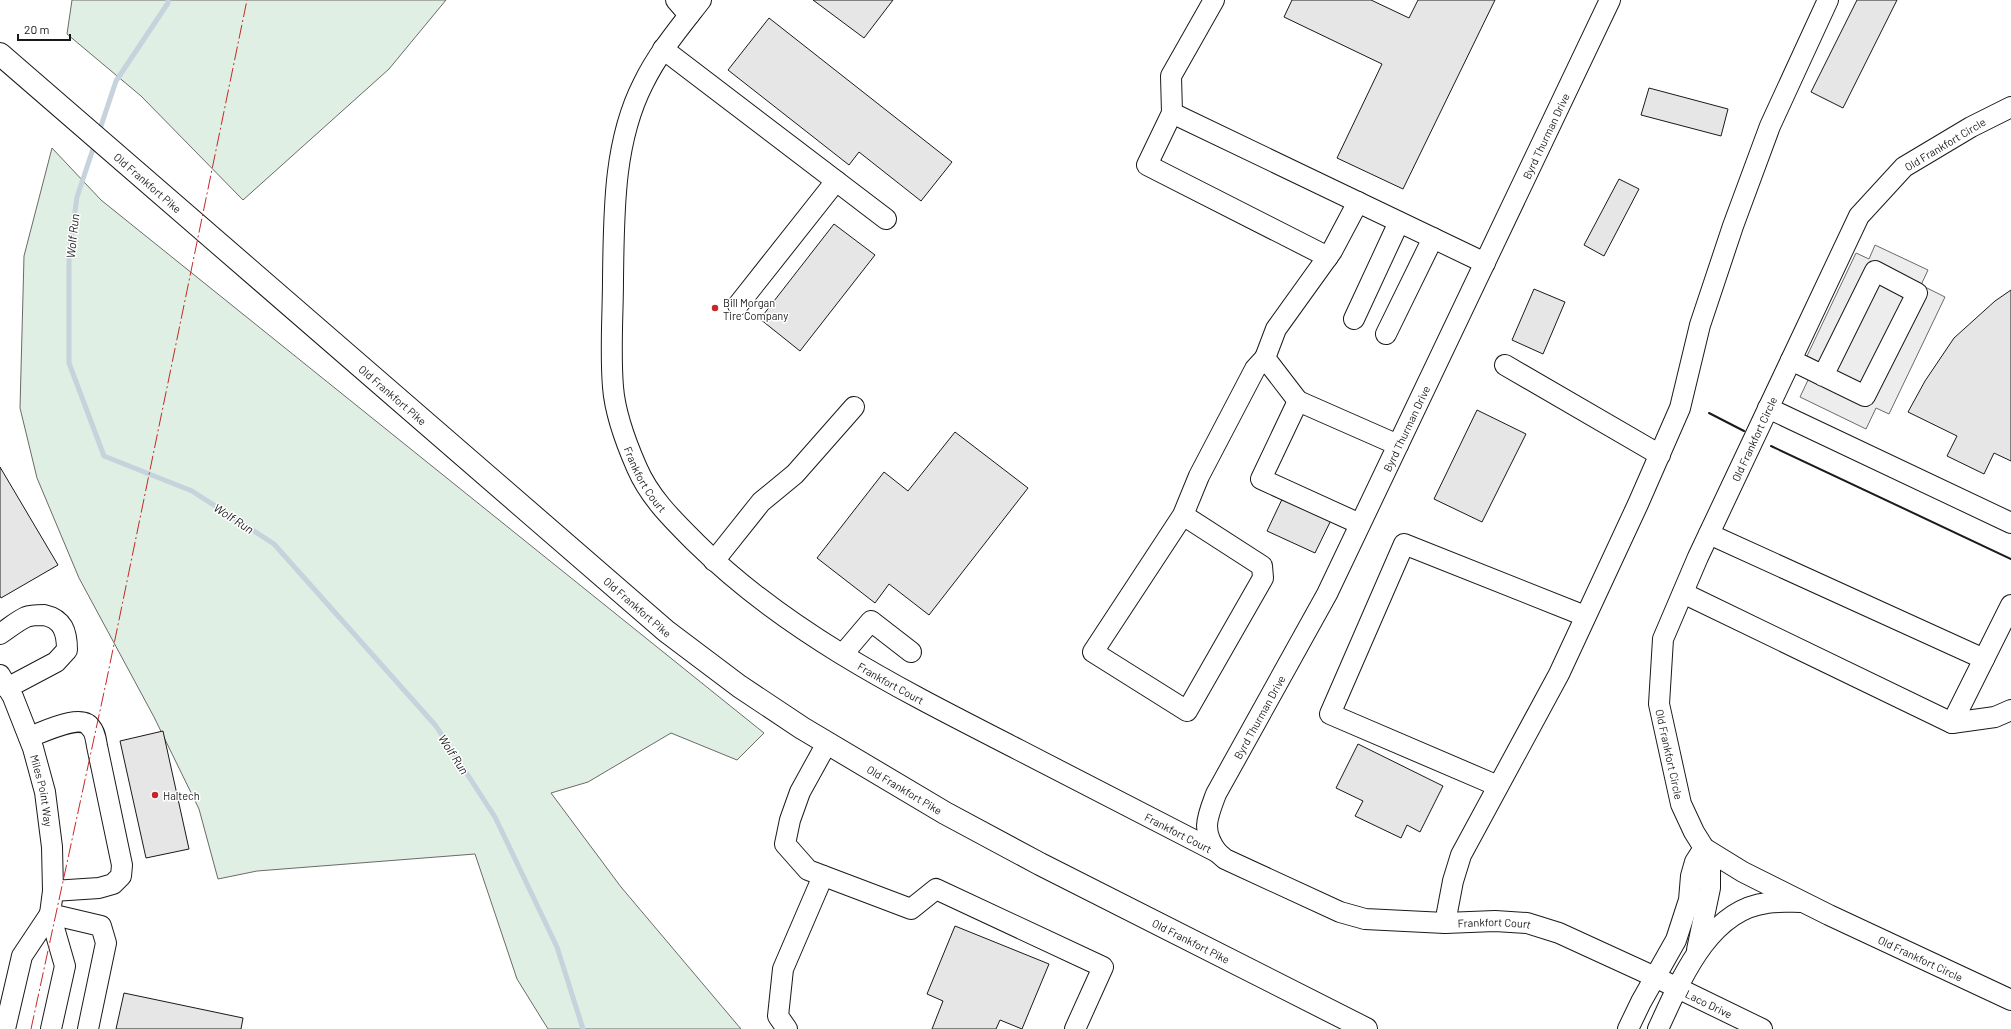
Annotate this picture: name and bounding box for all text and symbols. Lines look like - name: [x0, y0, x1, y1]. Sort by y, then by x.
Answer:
- scale bar: [18, 16, 70, 42]
- text: 20 m: [24, 22, 50, 36]
- street label: Byrd Thurman Drive: [1519, 91, 1571, 181]
- street label: Old Frankfort Circle: [1902, 115, 1988, 173]
- street label: Old Frankfort Pike: [112, 150, 185, 215]
- water label: Wolf Run: [63, 213, 81, 259]
- place label: Bill Morgan Tire Company: [723, 296, 788, 322]
- marker: Bill Morgan Tire Company: [710, 303, 720, 313]
- street label: Old Frankfort Pike: [357, 362, 430, 427]
- street label: Byrd Thurman Drive: [1380, 383, 1432, 473]
- street label: Old Frankfort Circle: [1729, 394, 1779, 483]
- street label: Frankfort Court: [622, 444, 669, 514]
- water label: Wolf Run: [211, 500, 257, 536]
- street label: Old Frankfort Pike: [601, 574, 674, 639]
- street label: Frankfort Court: [856, 659, 926, 706]
- street label: Byrd Thurman Drive: [1230, 673, 1287, 761]
- street label: Old Frankfort Circle: [1654, 708, 1686, 801]
- water label: Wolf Run: [436, 731, 472, 777]
- street label: Miles Point Way: [29, 753, 56, 827]
- street label: Old Frankfort Pike: [865, 762, 945, 817]
- place label: Haltech: [163, 789, 200, 802]
- marker: Haltech: [150, 790, 160, 800]
- street label: Frankfort Court: [1143, 810, 1214, 855]
- street label: Frankfort Court: [1457, 914, 1533, 930]
- street label: Old Frankfort Pike: [1150, 916, 1232, 966]
- street label: Old Frankfort Circle: [1876, 932, 1965, 983]
- street label: Laco Drive: [1684, 986, 1735, 1020]

